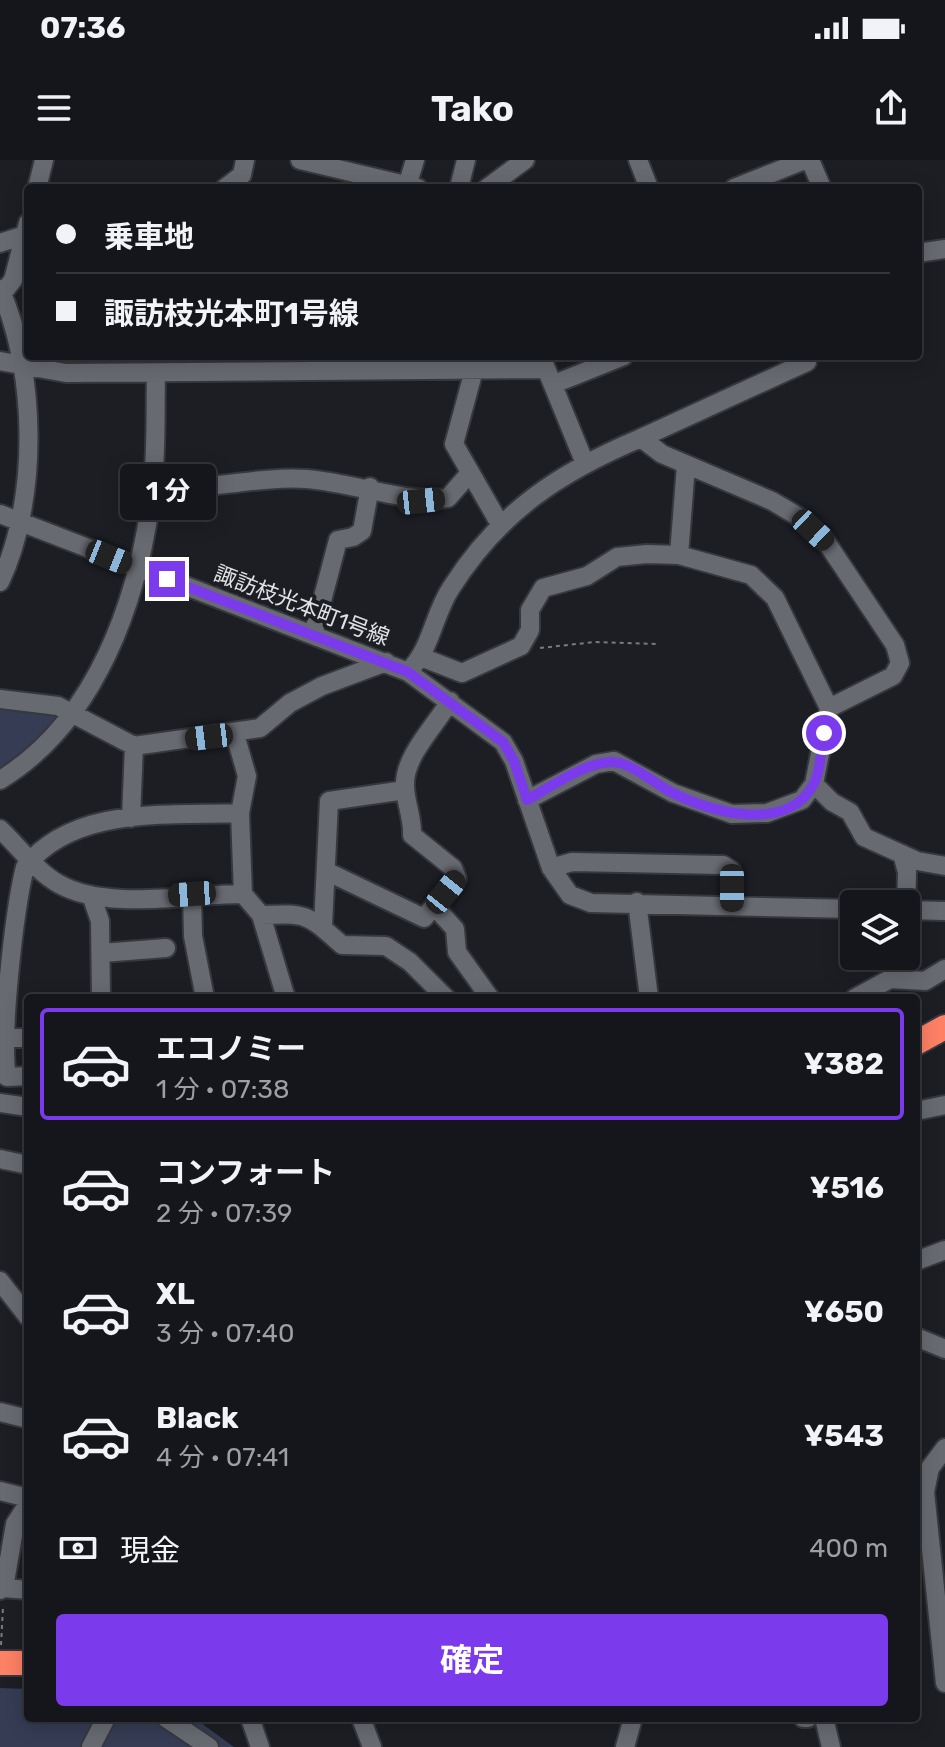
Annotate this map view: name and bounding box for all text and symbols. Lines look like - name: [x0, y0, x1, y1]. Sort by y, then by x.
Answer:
- text: 07:36: [40, 10, 126, 46]
- icon: menu: [32, 86, 76, 130]
- icon: share: [869, 86, 913, 130]
- text: Tako: [431, 87, 514, 130]
- text: 乗車地: [104, 219, 194, 255]
- text: 諏訪枝光本町1号線: [104, 296, 359, 332]
- callout: 1 分: [119, 463, 215, 519]
- text: 1 分: [146, 476, 190, 507]
- car: [396, 487, 446, 515]
- car: [787, 505, 839, 555]
- car: [82, 537, 136, 577]
- street label: 諏訪枝光本町1号線: [210, 560, 393, 651]
- route end: [149, 561, 185, 597]
- route start: [806, 715, 842, 751]
- car: [184, 722, 234, 752]
- car: [720, 864, 744, 912]
- car: [422, 866, 470, 918]
- car: [167, 880, 217, 908]
- map controls: [840, 890, 920, 970]
- button: layers: [840, 890, 920, 970]
- icon: car: [60, 1028, 132, 1100]
- text: エコノミー: [156, 1031, 306, 1067]
- text: ¥382: [804, 1046, 884, 1082]
- text: 1 分 · 07:38: [156, 1074, 289, 1105]
- icon: car: [60, 1152, 132, 1224]
- text: コンフォート: [156, 1155, 335, 1191]
- text: ¥516: [810, 1170, 884, 1206]
- text: 2 分 · 07:39: [156, 1198, 293, 1229]
- icon: car: [60, 1276, 132, 1348]
- text: XL: [156, 1276, 195, 1312]
- text: ¥650: [804, 1294, 884, 1330]
- text: 3 分 · 07:40: [156, 1318, 294, 1349]
- icon: car: [60, 1400, 132, 1472]
- text: Black: [156, 1400, 239, 1436]
- text: ¥543: [804, 1418, 884, 1454]
- text: 4 分 · 07:41: [156, 1442, 289, 1473]
- icon: cash: [56, 1526, 100, 1570]
- text: 現金: [120, 1533, 180, 1569]
- text: 400 m: [809, 1533, 888, 1564]
- button: 確定: [56, 1614, 888, 1706]

